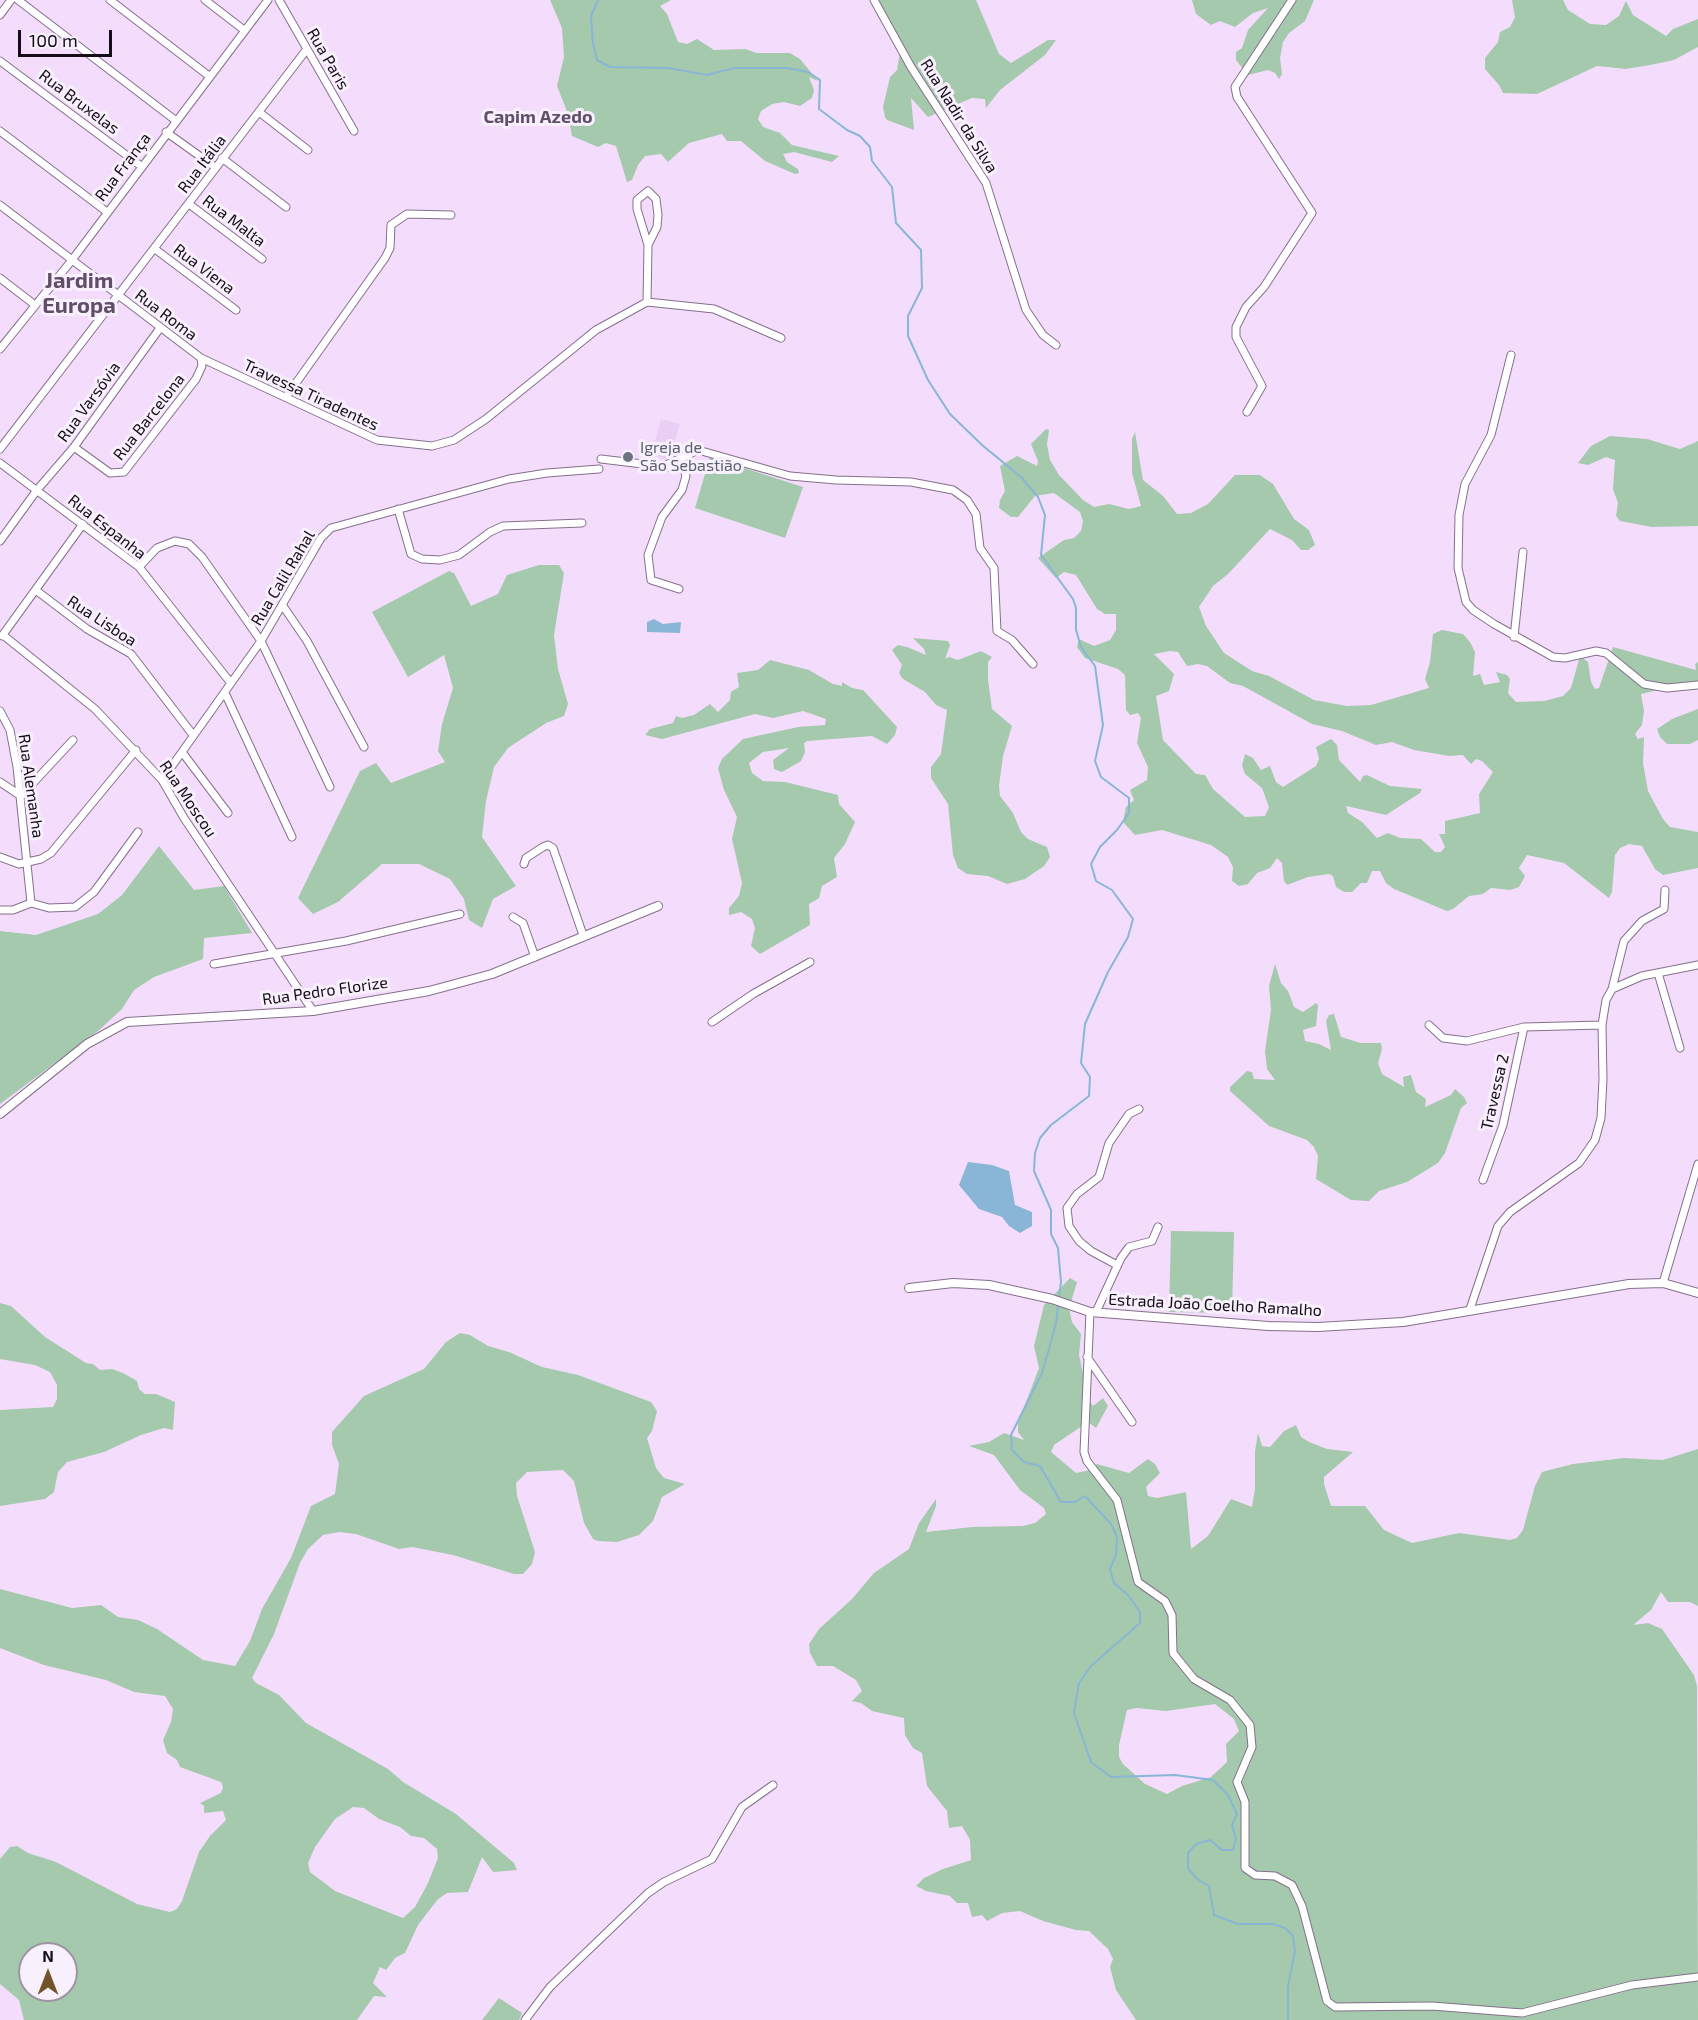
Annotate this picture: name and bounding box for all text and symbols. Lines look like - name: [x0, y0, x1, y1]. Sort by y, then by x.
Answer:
- scale bar: [21, 18, 116, 56]
- street label: Rua Paris: [303, 25, 353, 93]
- text: 100 m: [29, 29, 78, 51]
- street label: Rua Nadir da Silva: [916, 56, 1002, 176]
- street label: Rua Bruxelas: [35, 66, 123, 138]
- district label: Capim Azedo: [483, 106, 593, 128]
- street label: Rua França: [91, 129, 155, 205]
- street label: Rua Itália: [174, 131, 230, 197]
- street label: Rua Malta: [199, 191, 269, 251]
- street label: Rua Viena: [170, 240, 238, 298]
- district label: Jardim Europa: [42, 268, 116, 320]
- street label: Rua Roma: [131, 285, 201, 345]
- street label: Travessa Tiradentes: [240, 355, 382, 435]
- street label: Rua Varsóvia: [54, 358, 124, 446]
- street label: Rua Barcelona: [109, 370, 189, 464]
- place label: Igreja de São Sebastião: [640, 438, 742, 476]
- marker: Igreja de São Sebastião: [621, 450, 635, 464]
- street label: Rua Espanha: [64, 491, 150, 563]
- street label: Rua Calil Rahal: [247, 527, 319, 629]
- street label: Rua Lisboa: [64, 592, 140, 650]
- street label: Rua Alemanha: [14, 733, 48, 839]
- street label: Rua Moscou: [155, 757, 221, 841]
- street label: Rua Pedro Florize: [261, 973, 389, 1009]
- street label: Travessa 2: [1477, 1052, 1513, 1132]
- street label: Estrada João Coelho Ramalho: [1108, 1290, 1322, 1320]
- north arrow: [18, 1942, 78, 2002]
- text: N: [42, 1946, 54, 1965]

